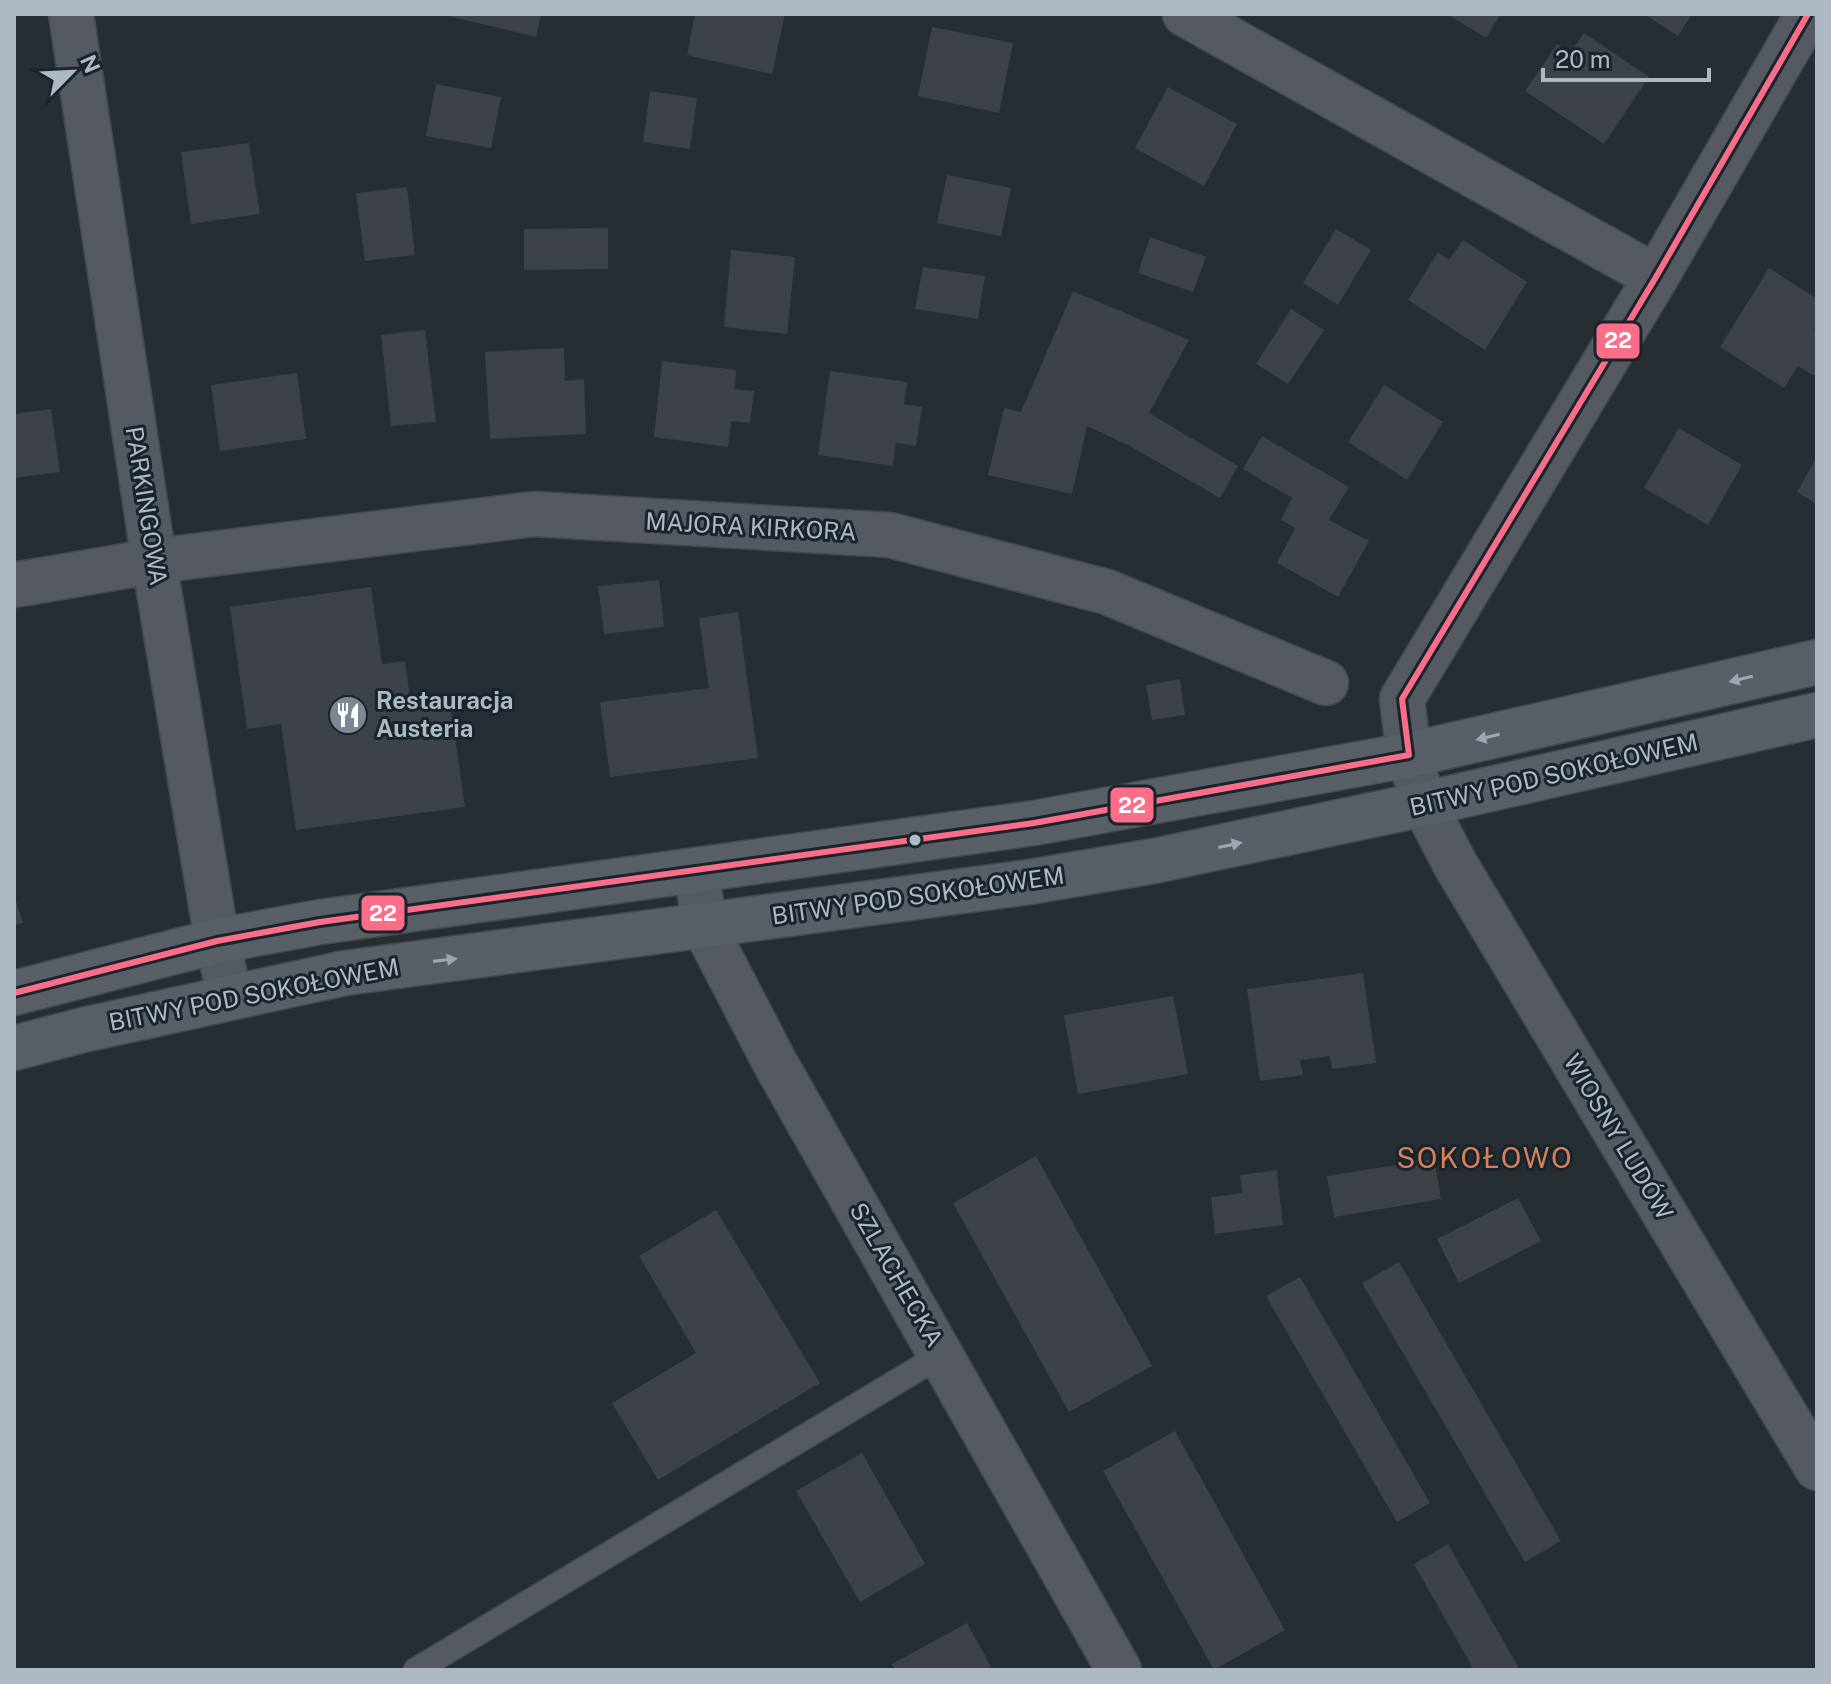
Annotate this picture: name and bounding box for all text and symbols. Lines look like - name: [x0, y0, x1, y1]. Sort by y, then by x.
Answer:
- north arrow: [32, 32, 112, 112]
- scale bar: [1543, 32, 1709, 82]
- text: 20 m: [1555, 45, 1611, 73]
- text: N: [75, 51, 106, 77]
- line badge: 22: [1595, 322, 1641, 360]
- text: 22: [1604, 327, 1632, 353]
- street label: PARKINGOWA: [121, 424, 173, 587]
- street label: MAJORA KIRKORA: [645, 506, 857, 546]
- one-way arrow: [1728, 673, 1753, 686]
- place label: Restauracja Austeria: [376, 686, 513, 742]
- restaurant icon: Restauracja Austeria: [327, 694, 369, 736]
- street label: BITWY POD SOKOŁOWEM: [1407, 727, 1701, 821]
- one-way arrow: [1475, 731, 1500, 744]
- line badge: 22: [1109, 786, 1155, 824]
- text: 22: [1118, 792, 1146, 818]
- unlabelled marker: [907, 832, 923, 848]
- one-way arrow: [1218, 838, 1243, 851]
- street label: BITWY POD SOKOŁOWEM: [770, 861, 1066, 929]
- line badge: 22: [360, 894, 406, 932]
- text: 22: [369, 900, 397, 926]
- street label: BITWY POD SOKOŁOWEM: [106, 952, 401, 1036]
- one-way arrow: [433, 953, 458, 966]
- street label: WIOSNY LUDÓW: [1558, 1049, 1679, 1224]
- district label: SOKOŁOWO: [1396, 1141, 1574, 1174]
- street label: SZLACHECKA: [844, 1197, 949, 1352]

